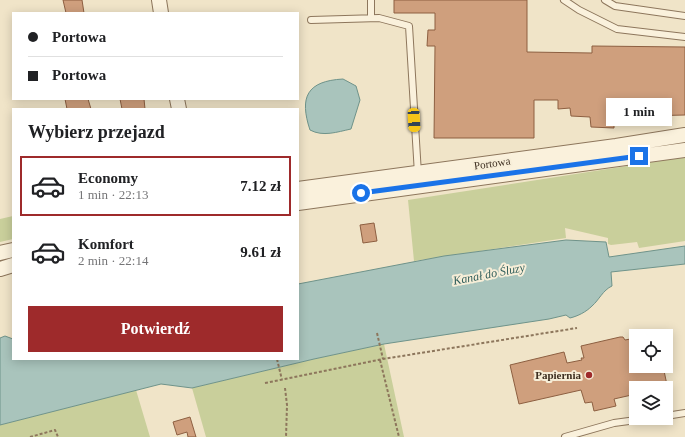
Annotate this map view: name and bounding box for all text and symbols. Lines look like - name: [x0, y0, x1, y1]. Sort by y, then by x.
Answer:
- text: Portowa: [52, 29, 106, 45]
- text: Portowa: [52, 67, 106, 83]
- callout: 1 min: [606, 98, 672, 126]
- text: 1 min: [623, 104, 655, 119]
- car: [407, 108, 421, 132]
- text: Wybierz przejazd: [28, 122, 165, 142]
- route end: [630, 147, 648, 165]
- street label: Portowa: [473, 154, 511, 171]
- icon: car: [30, 168, 66, 204]
- text: Economy: [78, 170, 138, 186]
- text: 7.12 zł: [240, 178, 281, 194]
- route start: [352, 184, 370, 202]
- text: 1 min · 22:13: [78, 187, 148, 202]
- icon: car: [30, 234, 66, 270]
- text: Komfort: [78, 236, 134, 252]
- text: 9.61 zł: [240, 244, 281, 260]
- text: 2 min · 22:14: [78, 253, 148, 268]
- water label: Kanał do Śluzy: [451, 260, 527, 288]
- button: Potwierdź: [28, 306, 283, 352]
- map controls: [629, 329, 673, 425]
- button: locate: [629, 329, 673, 373]
- place label: Papiernia: [535, 369, 581, 381]
- marker: Papiernia: [584, 370, 594, 380]
- button: layers: [629, 381, 673, 425]

